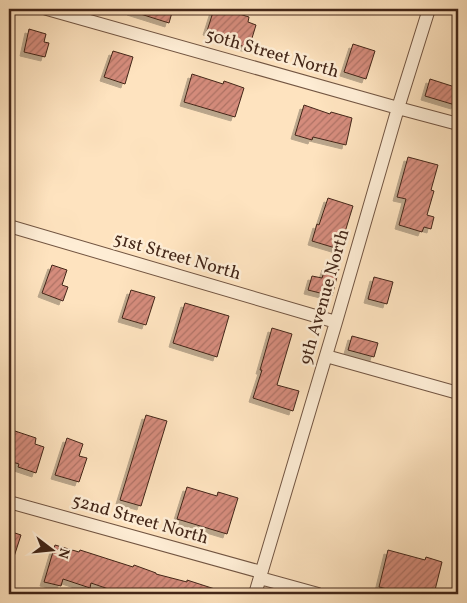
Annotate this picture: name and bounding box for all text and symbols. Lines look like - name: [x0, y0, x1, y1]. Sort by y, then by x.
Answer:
- street label: 50th Street North: [202, 23, 342, 85]
- street label: 9th Avenue North: [294, 226, 356, 368]
- street label: 51st Street North: [110, 227, 244, 287]
- street label: 52nd Street North: [69, 489, 212, 552]
- north arrow: [28, 526, 78, 576]
- text: N: [53, 546, 74, 561]

